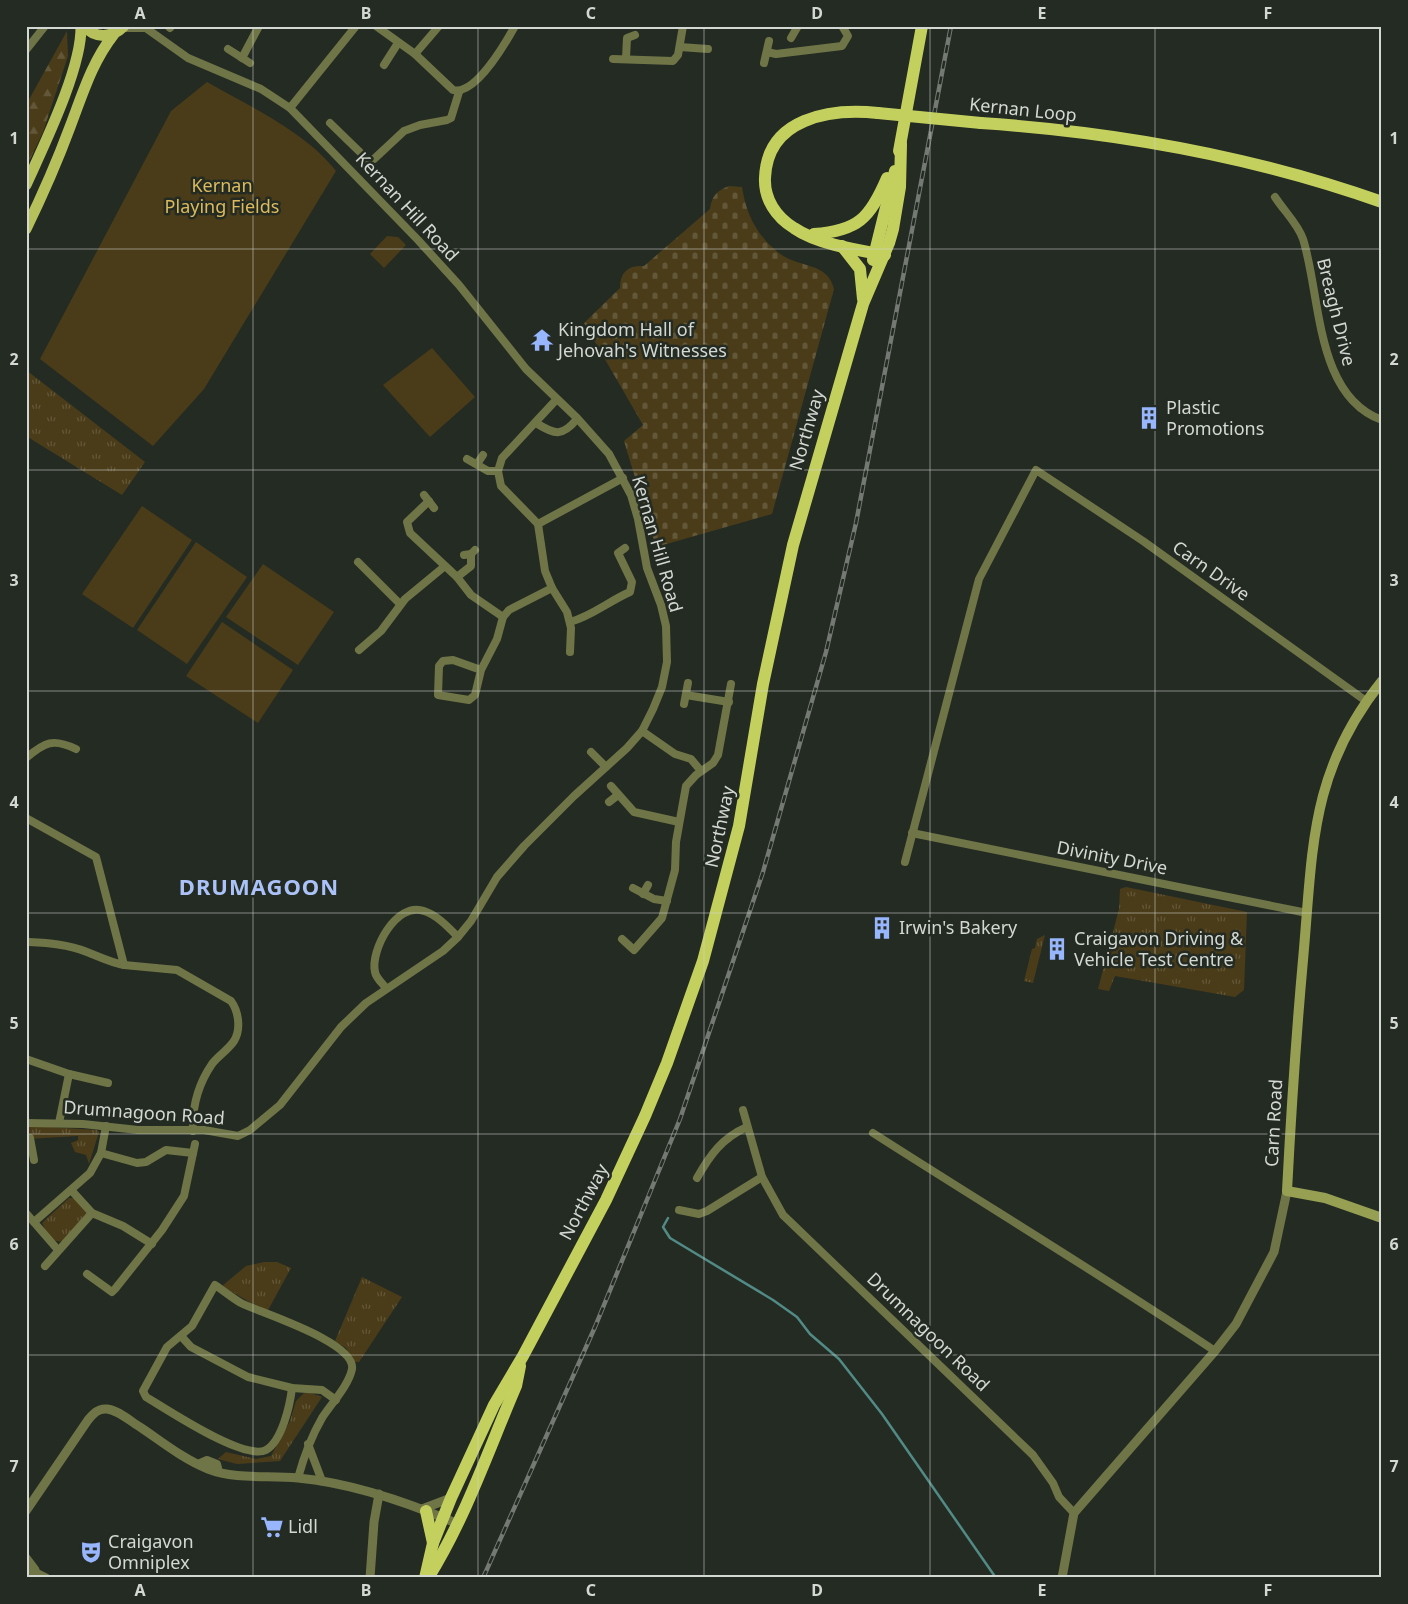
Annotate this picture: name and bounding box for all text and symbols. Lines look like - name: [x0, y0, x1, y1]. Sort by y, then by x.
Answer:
- text: A: [134, 2, 146, 24]
- text: B: [361, 2, 371, 24]
- text: C: [586, 2, 596, 24]
- text: D: [811, 2, 823, 24]
- text: E: [1038, 2, 1047, 24]
- text: F: [1264, 2, 1272, 24]
- street label: Kernan Loop: [968, 91, 1078, 127]
- text: 1: [9, 127, 19, 149]
- text: 1: [1389, 127, 1399, 149]
- street label: Kernan Hill Road: [351, 147, 465, 266]
- park label: Kernan Playing Fields: [165, 173, 279, 218]
- street label: Breagh Drive: [1312, 255, 1362, 368]
- place label: Kingdom Hall of Jehovah's Witnesses: [556, 317, 727, 362]
- temple icon: Kingdom Hall of Jehovah's Witnesses: [529, 327, 555, 353]
- text: 2: [9, 348, 19, 370]
- text: 2: [1389, 348, 1399, 370]
- street label: Northway: [783, 386, 829, 473]
- place label: Plastic Promotions: [1166, 395, 1264, 440]
- building icon: Plastic Promotions: [1136, 405, 1162, 431]
- street label: Kernan Hill Road: [627, 473, 689, 615]
- street label: Carn Drive: [1168, 535, 1255, 606]
- text: 3: [9, 569, 19, 591]
- text: 3: [1389, 569, 1399, 591]
- street label: Northway: [699, 783, 740, 870]
- text: 4: [9, 791, 19, 813]
- text: 4: [1389, 791, 1399, 813]
- street label: Divinity Drive: [1055, 835, 1170, 880]
- district label: DRUMAGOON: [179, 871, 339, 901]
- building icon: Irwin's Bakery: [869, 915, 895, 941]
- place label: Irwin's Bakery: [899, 915, 1018, 939]
- place label: Craigavon Driving & Vehicle Test Centre: [1074, 926, 1244, 971]
- building icon: Craigavon Driving & Vehicle Test Centre: [1044, 936, 1070, 962]
- text: 5: [9, 1012, 19, 1034]
- text: 5: [1389, 1012, 1399, 1034]
- street label: Carn Road: [1259, 1078, 1287, 1167]
- street label: Drumnagoon Road: [63, 1094, 226, 1130]
- street label: Northway: [553, 1159, 614, 1244]
- text: 6: [9, 1233, 19, 1255]
- text: 6: [1389, 1233, 1399, 1255]
- street label: Drumnagoon Road: [862, 1266, 995, 1396]
- text: 7: [9, 1455, 19, 1477]
- text: 7: [1389, 1455, 1399, 1477]
- supermarket icon: Lidl: [259, 1514, 285, 1540]
- place label: Lidl: [288, 1514, 318, 1538]
- place label: Craigavon Omniplex: [108, 1529, 194, 1574]
- theatre icon: Craigavon Omniplex: [78, 1539, 104, 1565]
- text: A: [134, 1579, 146, 1601]
- text: B: [361, 1579, 371, 1601]
- text: C: [586, 1579, 596, 1601]
- text: D: [811, 1579, 823, 1601]
- text: E: [1038, 1579, 1047, 1601]
- text: F: [1264, 1579, 1272, 1601]

